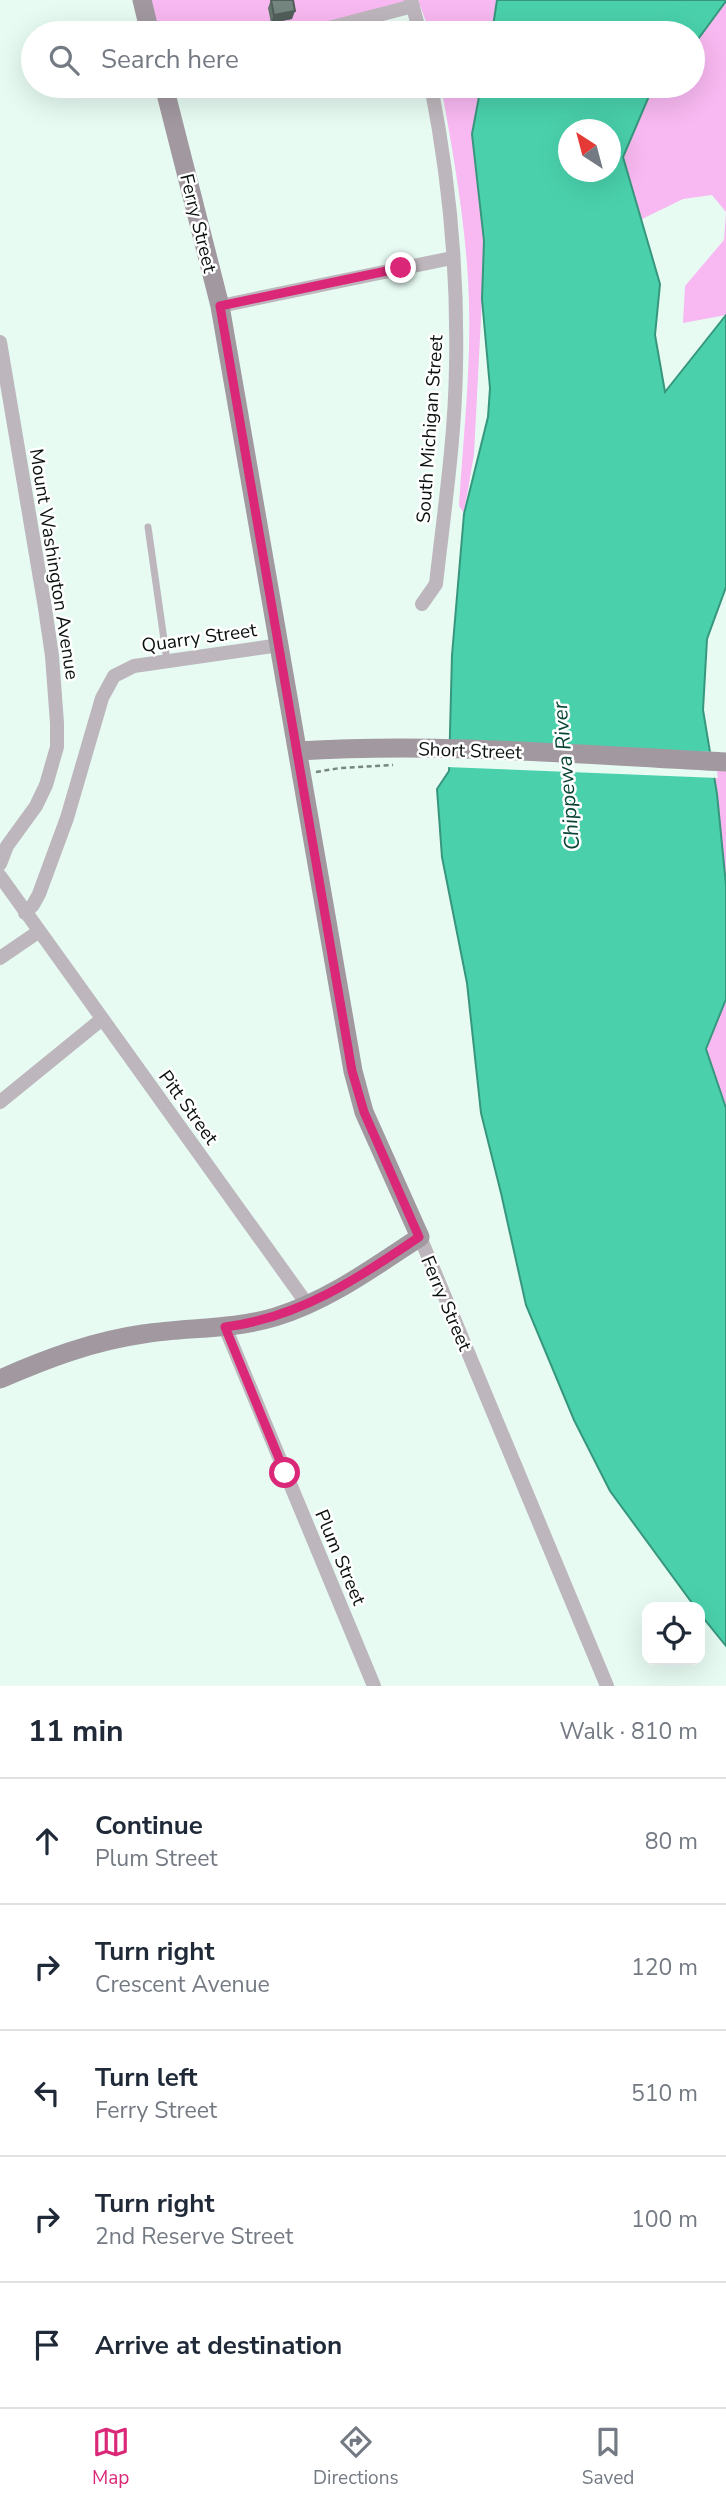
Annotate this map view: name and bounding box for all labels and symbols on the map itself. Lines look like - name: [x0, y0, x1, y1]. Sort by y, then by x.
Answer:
- north arrow: [558, 119, 621, 182]
- street label: Ferry Street: [173, 171, 223, 276]
- route end: [385, 252, 416, 283]
- street label: South Michigan Street: [410, 334, 450, 524]
- street label: Mount Washington Avenue: [23, 447, 85, 681]
- street label: Quarry Street: [140, 617, 259, 659]
- water label: Chippewa River: [546, 700, 586, 851]
- street label: Short Street: [418, 736, 523, 766]
- street label: Pitt Street: [152, 1065, 224, 1150]
- street label: Ferry Street: [414, 1252, 478, 1355]
- route start: [269, 1457, 300, 1488]
- street label: Plum Street: [308, 1506, 372, 1609]

